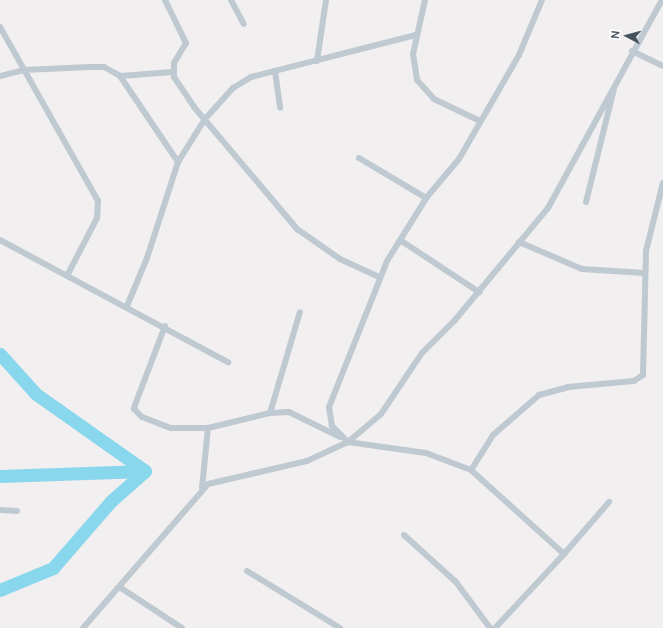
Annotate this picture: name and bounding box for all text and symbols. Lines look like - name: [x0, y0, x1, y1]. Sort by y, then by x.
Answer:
- north arrow: [607, 16, 647, 56]
- text: N: [607, 30, 622, 39]

